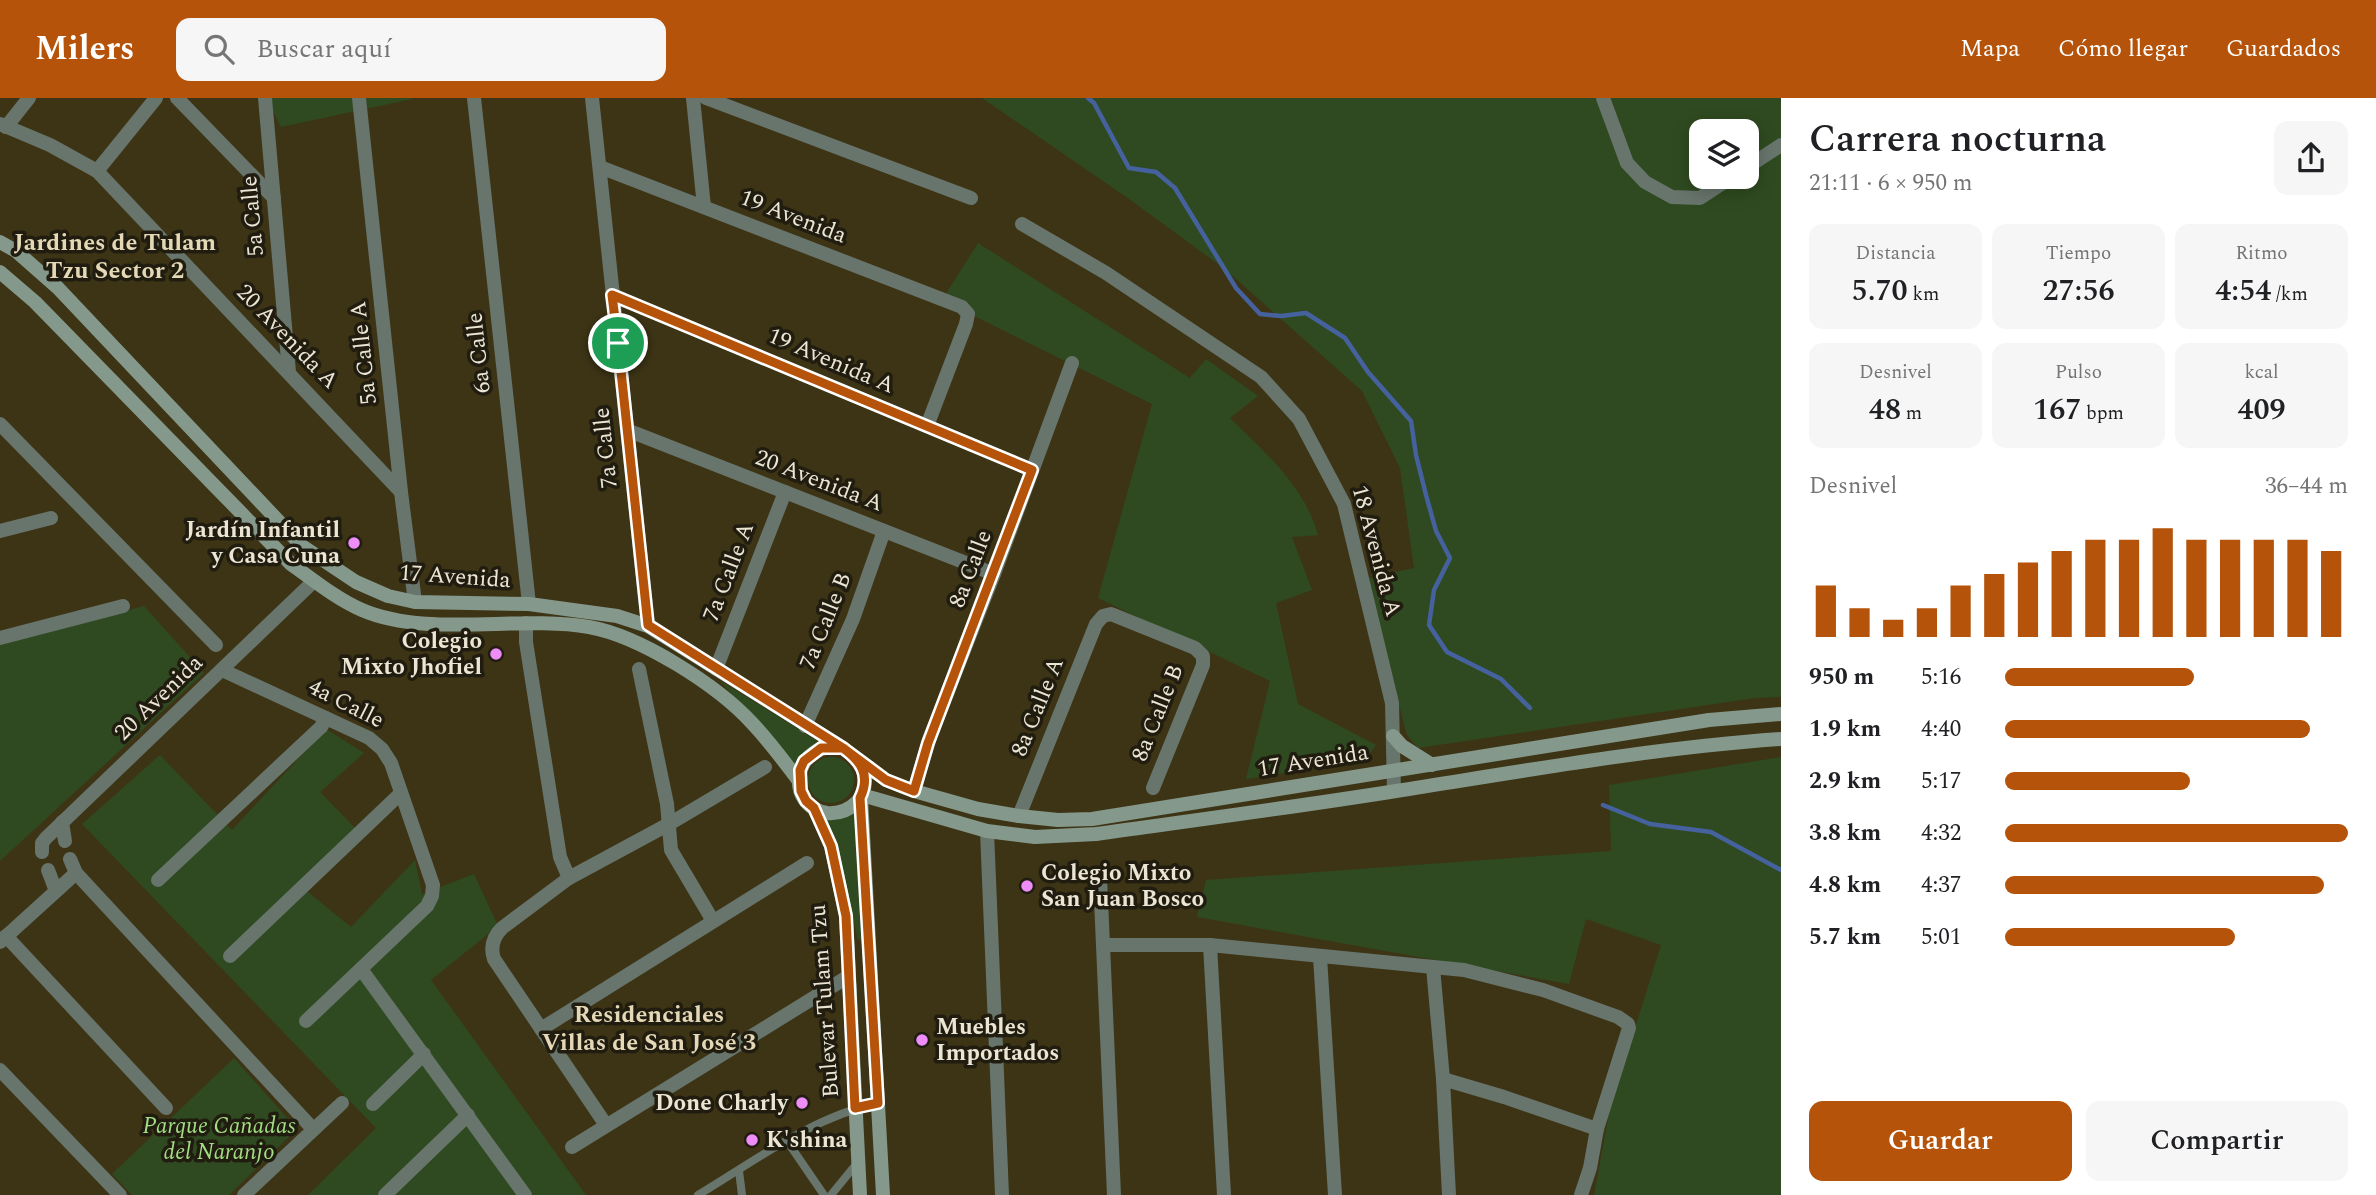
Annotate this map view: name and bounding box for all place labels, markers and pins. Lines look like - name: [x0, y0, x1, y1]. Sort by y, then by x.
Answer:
- pin: [588, 313, 648, 373]
- place label: Jardín Infantil y Casa Cuna: [186, 513, 340, 574]
- marker: Jardín Infantil y Casa Cuna: [346, 535, 362, 551]
- place label: Colegio Mixto Jhofiel: [341, 624, 482, 685]
- marker: Colegio Mixto Jhofiel: [488, 646, 504, 662]
- place label: Colegio Mixto San Juan Bosco: [1041, 856, 1204, 917]
- marker: Colegio Mixto San Juan Bosco: [1019, 878, 1035, 894]
- place label: Muebles Importados: [936, 1010, 1059, 1071]
- marker: Muebles Importados: [914, 1032, 930, 1048]
- place label: Done Charly: [655, 1086, 789, 1121]
- marker: Done Charly: [794, 1095, 810, 1111]
- place label: K'shina: [766, 1123, 848, 1158]
- marker: K'shina: [744, 1132, 760, 1148]

